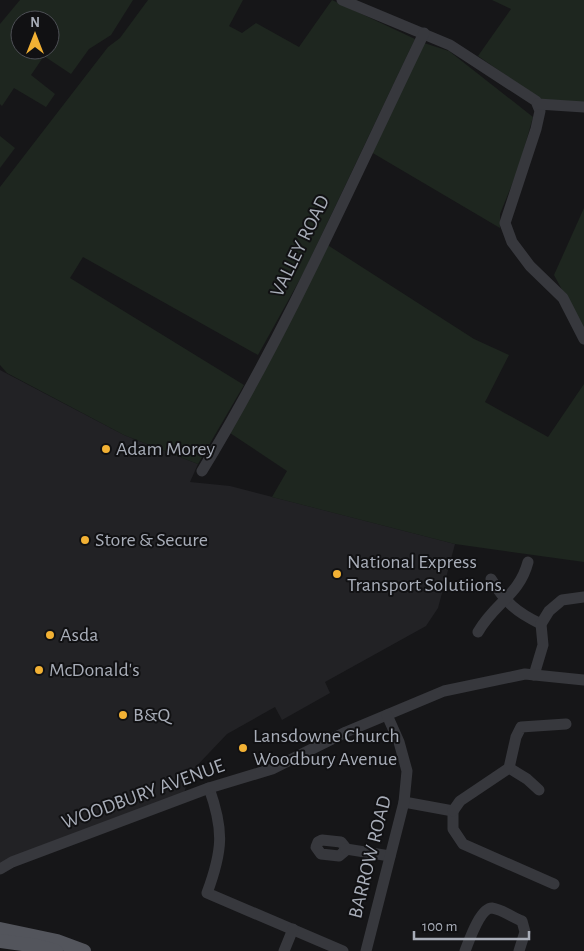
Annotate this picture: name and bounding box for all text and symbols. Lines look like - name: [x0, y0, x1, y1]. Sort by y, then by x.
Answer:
- north arrow: [10, 10, 60, 60]
- text: N: [30, 16, 40, 30]
- street label: VALLEY ROAD: [267, 192, 333, 300]
- place label: Adam Morey: [116, 439, 216, 459]
- marker: Adam Morey: [100, 443, 112, 455]
- place label: Store & Secure: [95, 530, 208, 550]
- marker: Store & Secure: [79, 534, 91, 546]
- place label: National Express Transport Solutiions.: [347, 552, 506, 595]
- marker: National Express Transport Solutiions.: [331, 568, 343, 580]
- place label: Asda: [60, 625, 99, 645]
- marker: Asda: [44, 629, 56, 641]
- place label: McDonald's: [49, 660, 140, 680]
- marker: McDonald's: [33, 664, 45, 676]
- place label: B&Q: [133, 705, 173, 725]
- marker: B&Q: [117, 709, 129, 721]
- place label: Lansdowne Church Woodbury Avenue: [253, 726, 400, 769]
- marker: Lansdowne Church Woodbury Avenue: [237, 742, 249, 754]
- street label: WOODBURY AVENUE: [59, 755, 227, 833]
- street label: BARROW ROAD: [345, 794, 395, 920]
- scale bar: [414, 908, 529, 940]
- text: 100 m: [422, 919, 457, 934]

